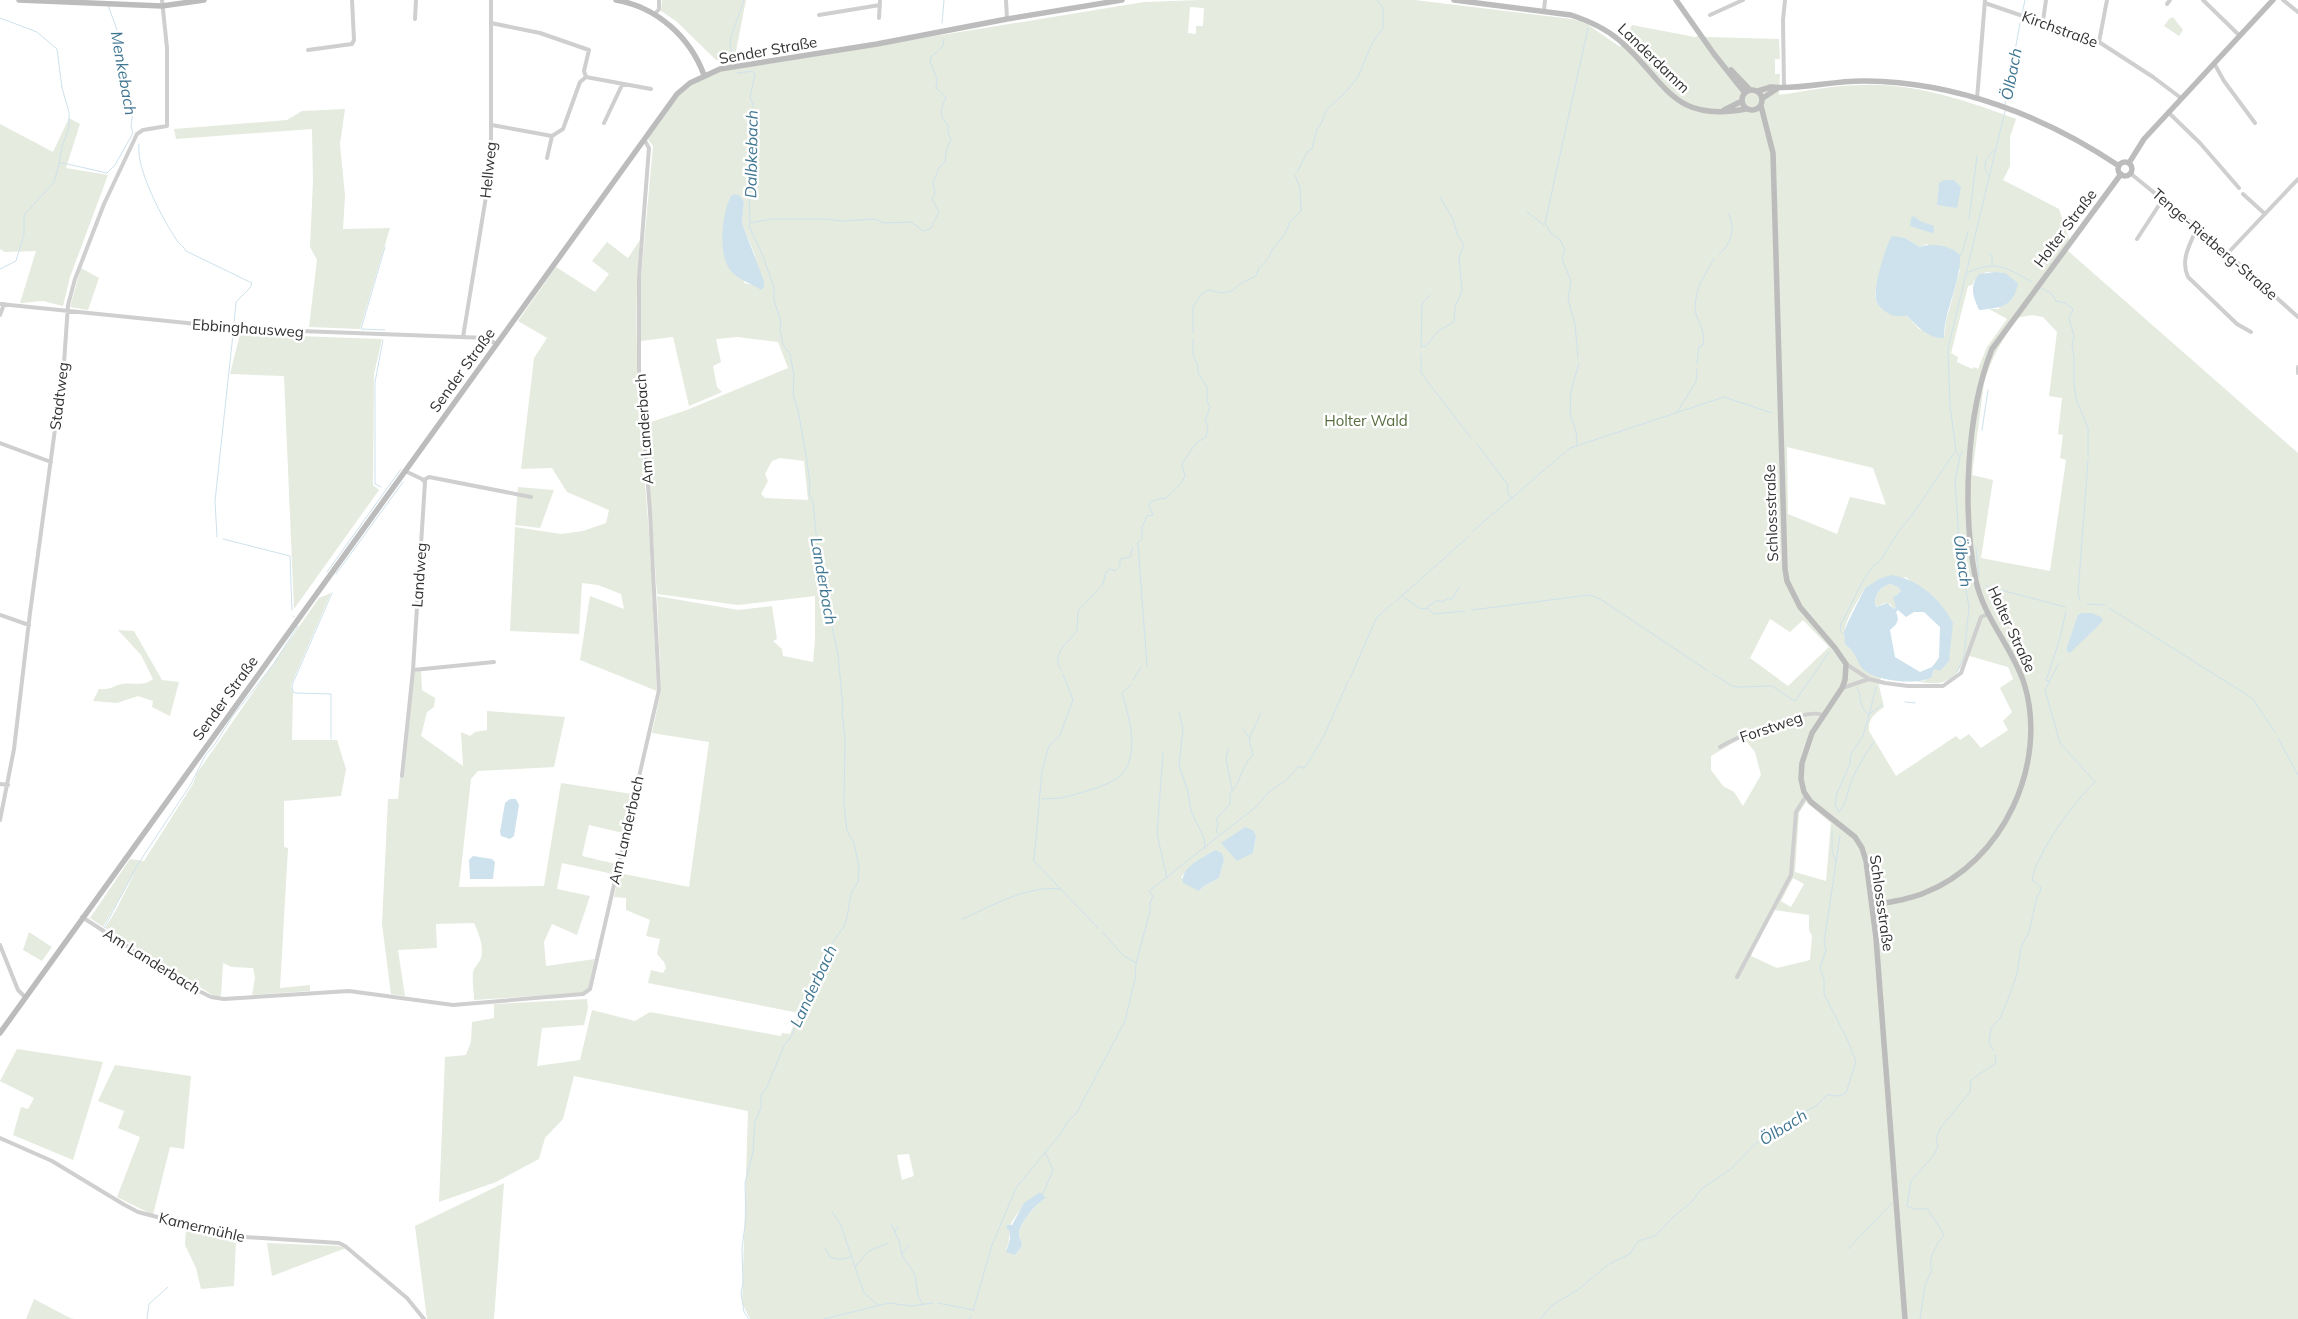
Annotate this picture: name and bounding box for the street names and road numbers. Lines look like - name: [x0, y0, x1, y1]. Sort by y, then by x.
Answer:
- street label: Kirchstraße: [2019, 7, 2101, 51]
- street label: Landerdamm: [1614, 19, 1694, 97]
- street label: Sender Straße: [717, 32, 819, 68]
- street label: Hellweg: [476, 141, 500, 199]
- street label: Tenge-Rietberg-Straße: [2148, 184, 2282, 304]
- street label: Holter Straße: [2029, 185, 2101, 271]
- street label: Ebbinghausweg: [191, 315, 305, 341]
- street label: Sender Straße: [425, 324, 499, 416]
- street label: Stadtweg: [45, 361, 73, 431]
- street label: Am Landerbach: [631, 373, 657, 485]
- street label: Schlossstraße: [1760, 464, 1782, 562]
- street label: Landweg: [407, 542, 431, 608]
- street label: Holter Straße: [1984, 583, 2040, 675]
- street label: Sender Straße: [188, 652, 262, 744]
- street label: Forstweg: [1737, 707, 1805, 747]
- street label: Am Landerbach: [604, 774, 648, 886]
- street label: Schlossstraße: [1866, 854, 1898, 952]
- street label: Am Landerbach: [100, 924, 204, 998]
- street label: Kamermühle: [157, 1208, 247, 1246]

